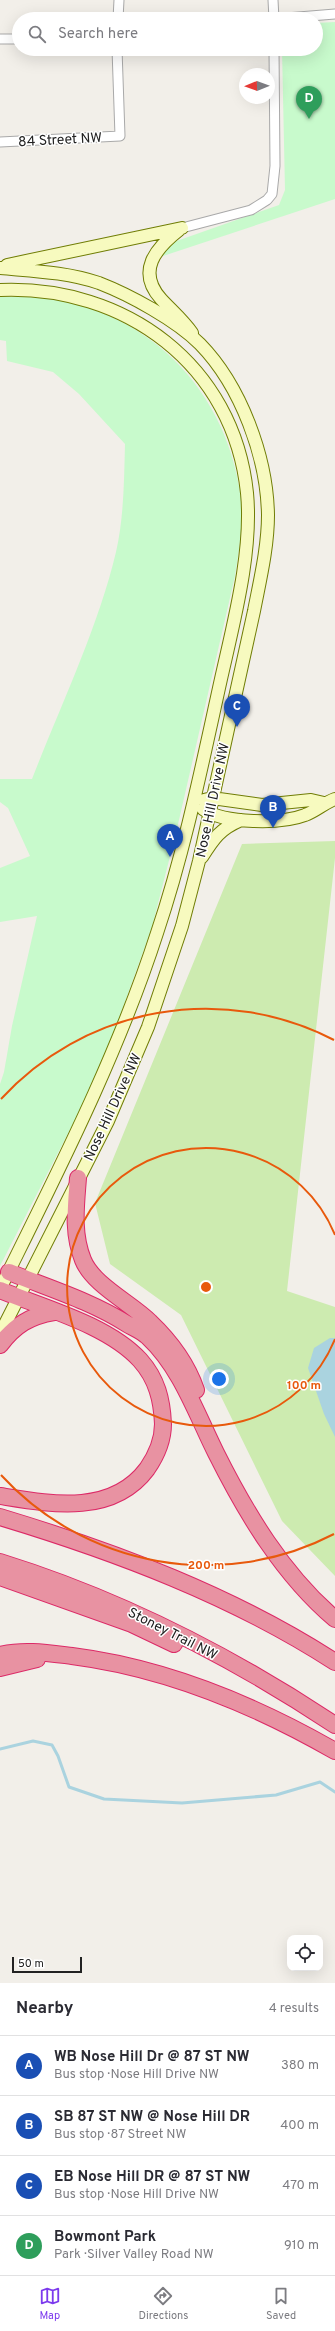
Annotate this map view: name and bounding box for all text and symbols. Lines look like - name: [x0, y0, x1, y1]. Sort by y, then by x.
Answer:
- search box: [12, 12, 323, 56]
- icon: search: [26, 23, 48, 45]
- text: Search here: [58, 25, 138, 44]
- north arrow: [239, 68, 275, 104]
- pin: D: [296, 86, 322, 119]
- street label: 84 Street NW: [18, 130, 103, 151]
- pin: C: [224, 694, 250, 727]
- street label: Nose Hill Drive NW: [193, 741, 234, 859]
- pin: B: [260, 795, 286, 828]
- pin: A: [157, 824, 183, 857]
- street label: Nose Hill Drive NW: [81, 1051, 146, 1164]
- centre of rings: [199, 1280, 213, 1294]
- your location: [209, 1369, 229, 1389]
- text: 100 m: [287, 1378, 321, 1394]
- text: 200 m: [188, 1558, 224, 1574]
- street label: Stoney Trail NW: [125, 1604, 220, 1664]
- map controls: [287, 1935, 323, 1971]
- button: locate: [287, 1935, 323, 1971]
- scale bar: [12, 1955, 82, 1974]
- text: 50 m: [18, 1957, 44, 1971]
- text: Nearby: [16, 1998, 73, 2020]
- text: 4 results: [269, 2001, 319, 2017]
- text: WB Nose Hill Dr @ 87 ST NW: [54, 2048, 249, 2067]
- text: A: [24, 2058, 34, 2074]
- text: 380 m: [281, 2058, 319, 2074]
- text: Bus stop · Nose Hill Drive NW: [54, 2067, 219, 2083]
- text: SB 87 ST NW @ Nose Hill DR: [54, 2108, 250, 2127]
- text: B: [25, 2118, 33, 2134]
- text: 400 m: [280, 2118, 319, 2134]
- text: Bus stop · 87 Street NW: [54, 2127, 186, 2143]
- text: EB Nose Hill DR @ 87 ST NW: [54, 2168, 250, 2187]
- text: C: [25, 2178, 33, 2194]
- text: 470 m: [282, 2178, 319, 2194]
- text: Bus stop · Nose Hill Drive NW: [54, 2187, 219, 2203]
- text: Bowmont Park: [54, 2228, 156, 2247]
- text: D: [24, 2238, 34, 2254]
- text: 910 m: [284, 2238, 319, 2254]
- text: Park · Silver Valley Road NW: [54, 2247, 214, 2263]
- tab: Map: [39, 2285, 61, 2323]
- tab: Directions: [138, 2285, 188, 2323]
- tab: Saved: [266, 2285, 296, 2323]

